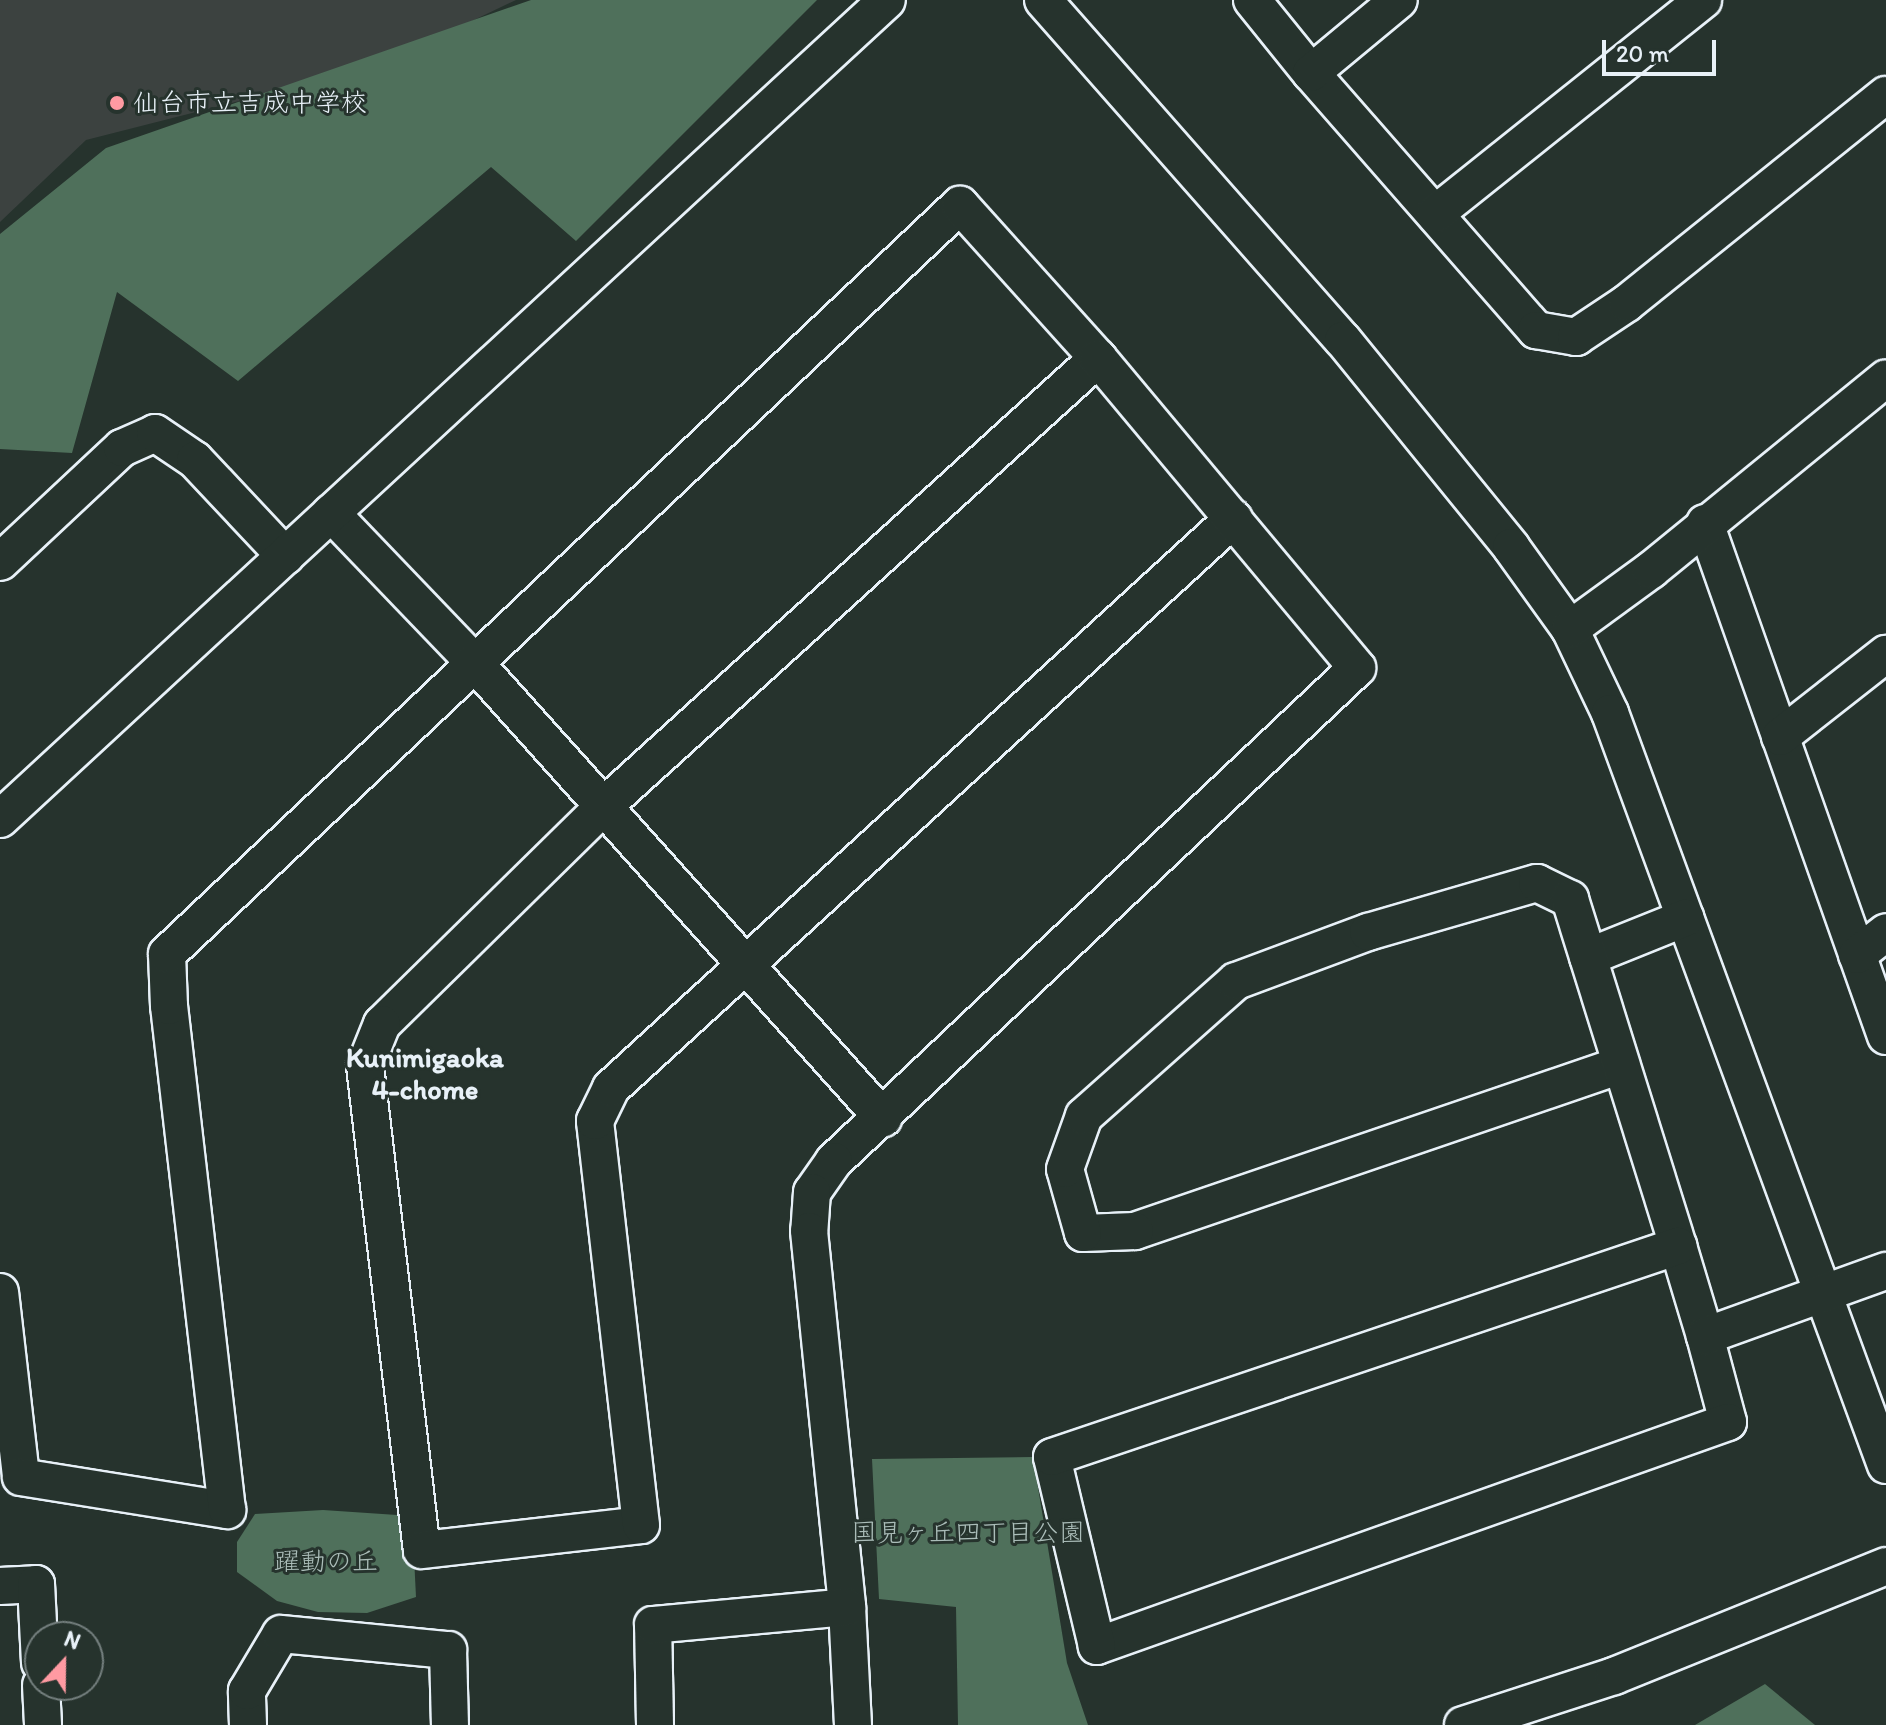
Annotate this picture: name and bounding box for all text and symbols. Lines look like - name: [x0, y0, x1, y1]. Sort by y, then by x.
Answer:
- scale bar: [1606, 24, 1720, 74]
- text: 20 m: [1616, 39, 1669, 68]
- place label: 仙台市立吉成中学校: [133, 87, 367, 119]
- marker: 仙台市立吉成中学校: [108, 94, 126, 112]
- district label: Kunimigaoka 4-chome: [346, 1040, 504, 1106]
- park label: 国見ヶ丘四丁目公園: [851, 1517, 1085, 1549]
- park label: 躍動の丘: [274, 1546, 378, 1578]
- north arrow: [24, 1621, 104, 1701]
- text: N: [60, 1625, 84, 1655]

